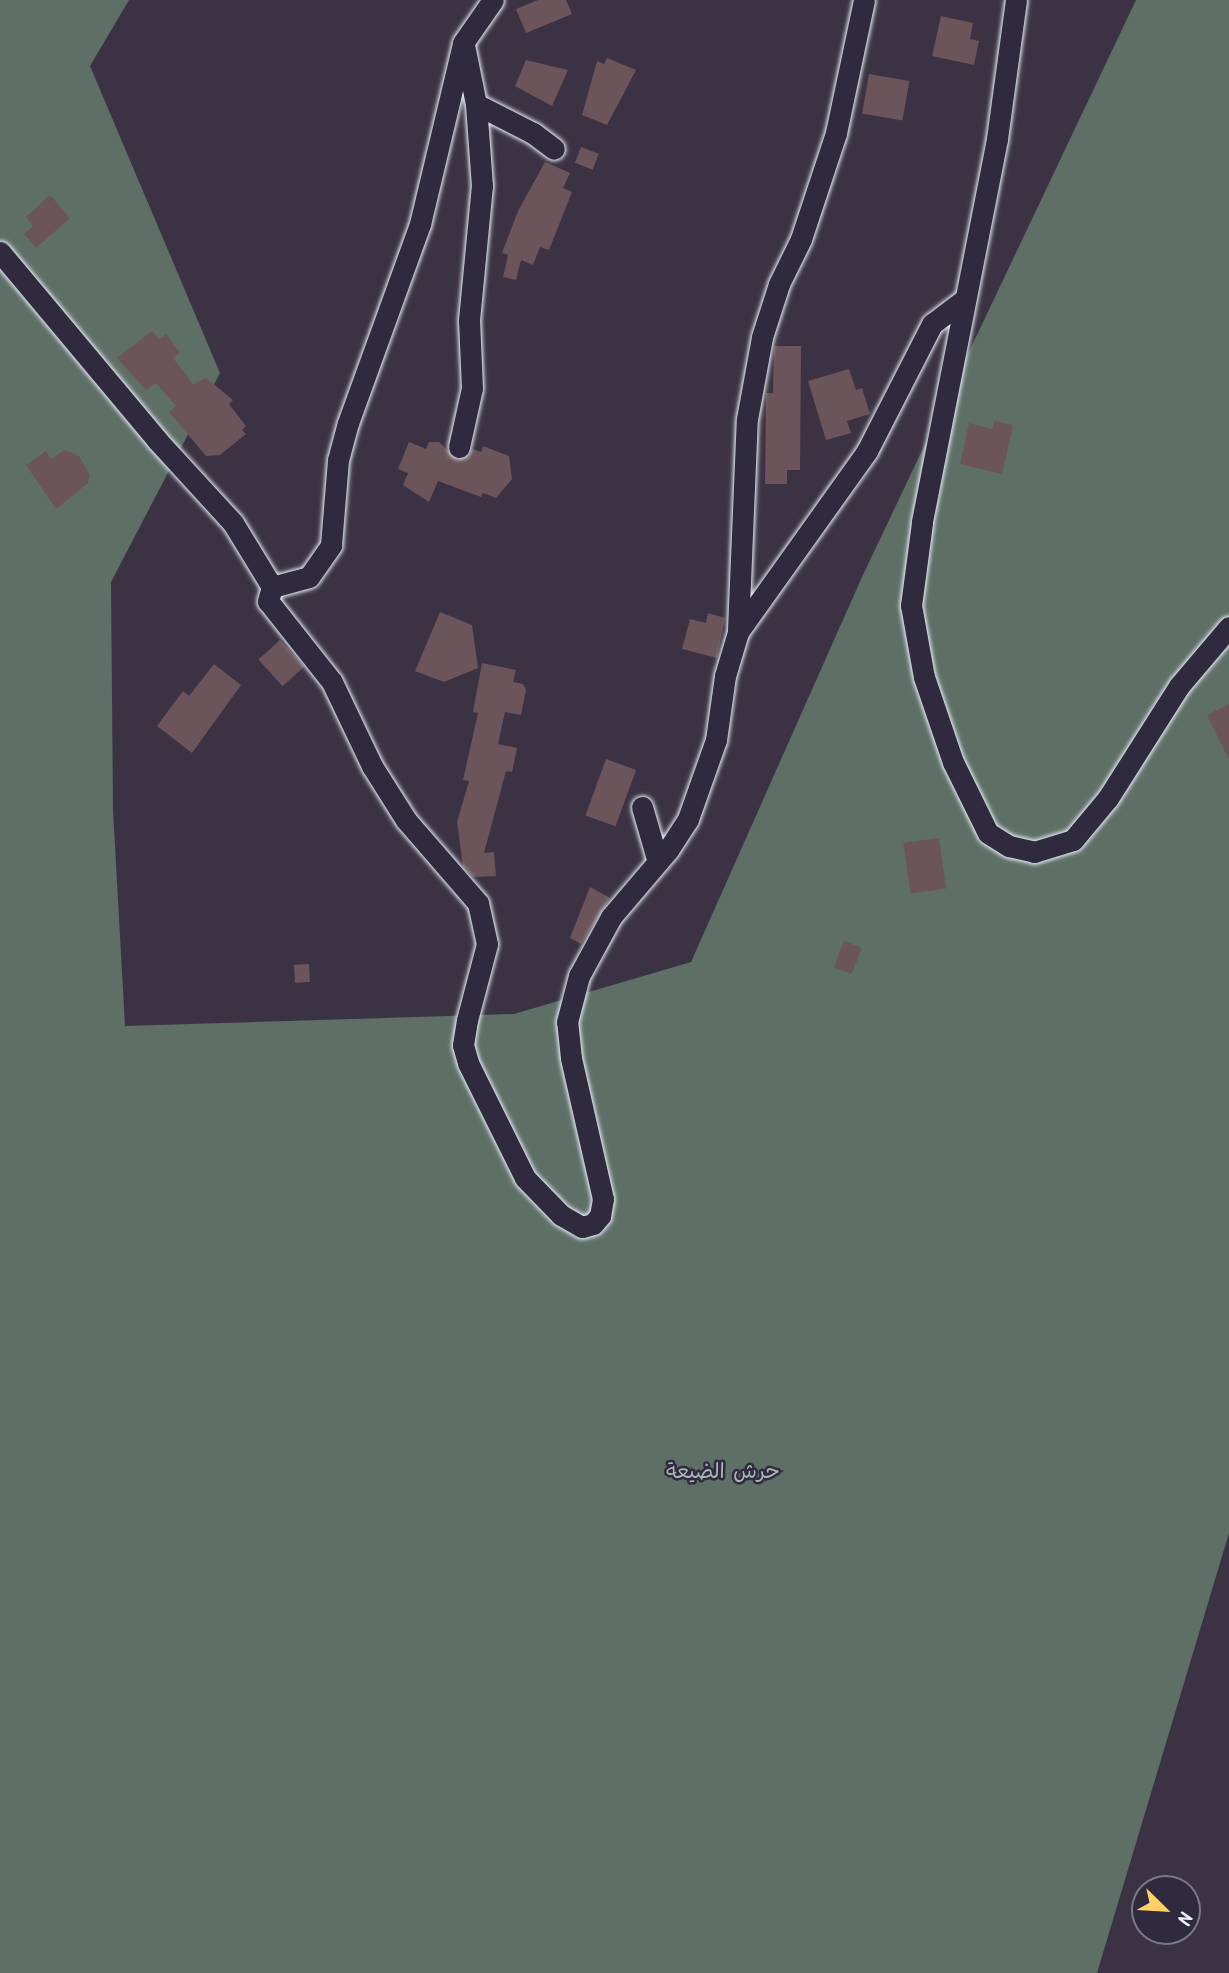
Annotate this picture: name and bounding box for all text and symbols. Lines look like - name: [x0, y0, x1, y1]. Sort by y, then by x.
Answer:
- park label: حرش الضيعة: [666, 1460, 780, 1486]
- north arrow: [1131, 1875, 1201, 1945]
- text: N: [1167, 1906, 1200, 1929]

